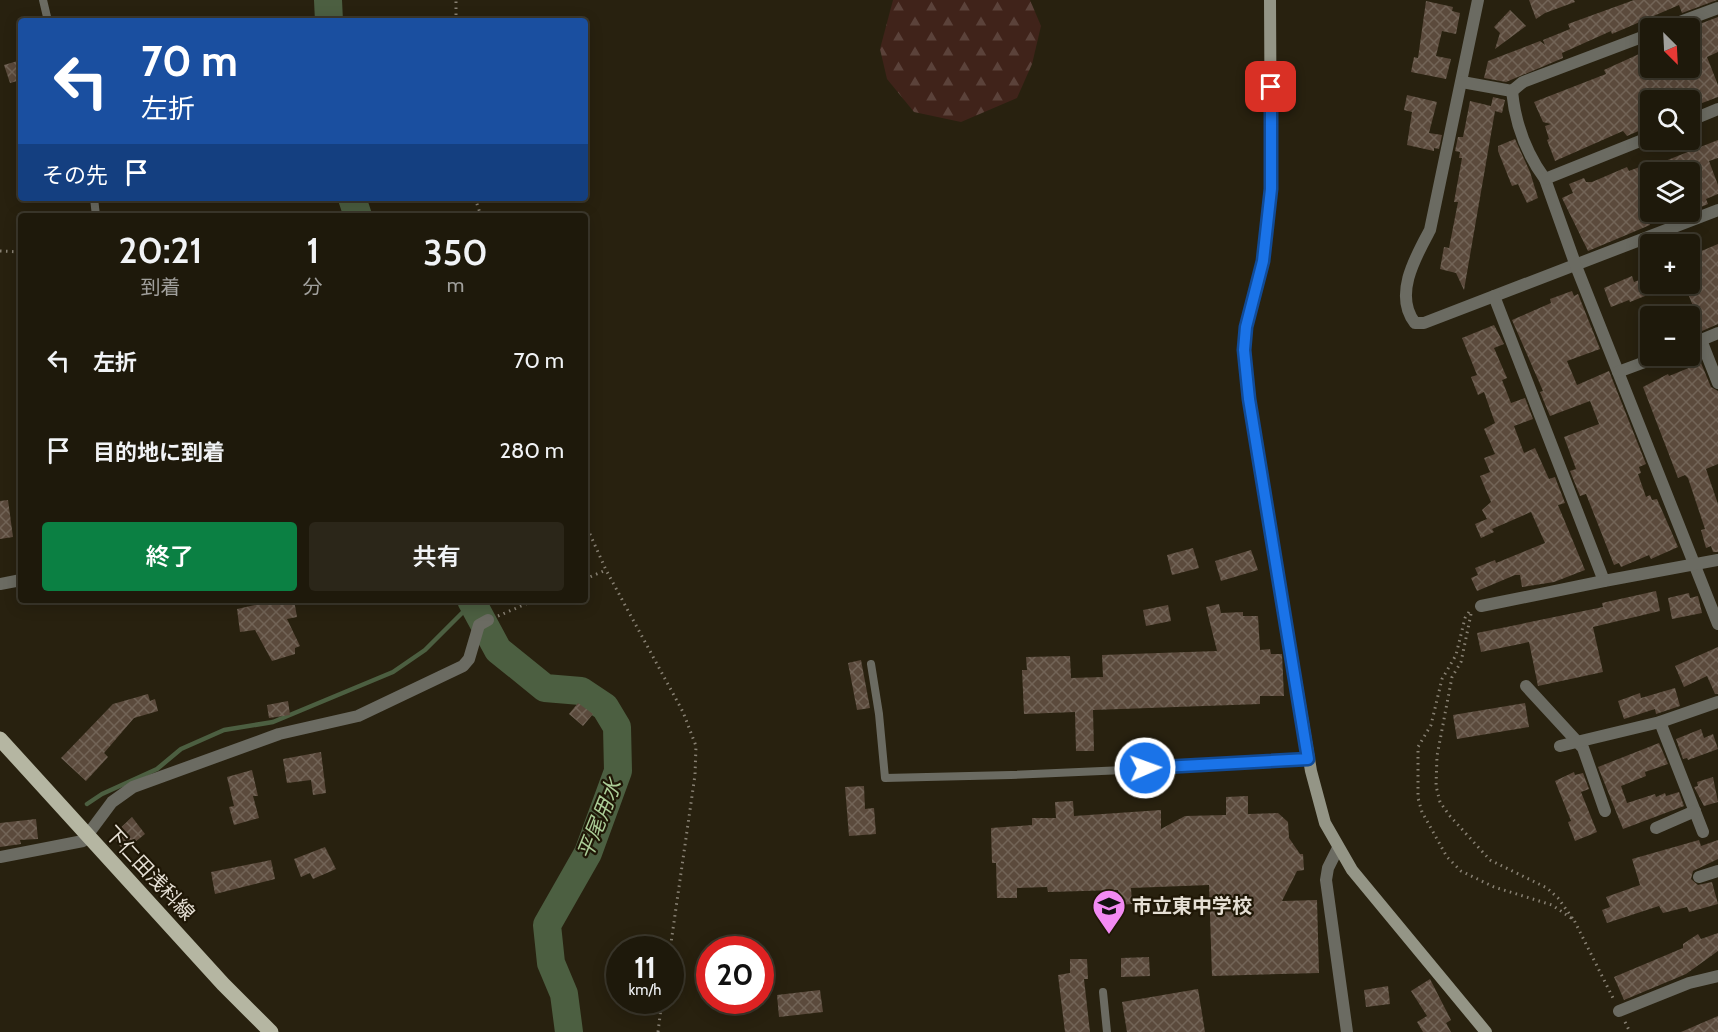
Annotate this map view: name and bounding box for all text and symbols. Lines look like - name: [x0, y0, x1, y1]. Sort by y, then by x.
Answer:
- north arrow: [1640, 18, 1700, 78]
- map controls: [1640, 18, 1700, 366]
- text: 70 m: [141, 35, 238, 87]
- icon: left: [42, 42, 120, 120]
- pin: [1245, 61, 1296, 112]
- icon: arrive: [1254, 70, 1287, 103]
- button: search: [1640, 90, 1700, 150]
- text: 左折: [141, 92, 195, 125]
- icon: arrive: [120, 156, 153, 189]
- text: その先: [42, 162, 108, 189]
- button: layers: [1640, 162, 1700, 222]
- text: 20:21: [119, 228, 202, 272]
- text: 1: [306, 228, 319, 272]
- text: 350: [423, 230, 487, 274]
- button: +: [1640, 234, 1700, 294]
- text: m: [447, 273, 464, 297]
- text: 到着: [140, 275, 180, 299]
- text: 分: [303, 275, 323, 299]
- button: −: [1640, 306, 1700, 366]
- icon: left: [42, 344, 75, 377]
- text: 70 m: [514, 347, 564, 374]
- text: 左折: [93, 349, 137, 376]
- icon: arrive: [42, 434, 75, 467]
- text: 280 m: [500, 437, 564, 464]
- text: 目的地に到着: [93, 439, 225, 466]
- button: 終了: [42, 522, 297, 591]
- button: 共有: [309, 522, 564, 591]
- position arrow: [1113, 736, 1177, 800]
- water label: 平尾用水: [572, 774, 627, 863]
- street label: 下仁田浅科線: [100, 821, 200, 925]
- school or university icon: 市立東中学校: [1091, 888, 1127, 935]
- place label: 市立東中学校: [1132, 894, 1252, 918]
- speed limit sign: 20: [696, 936, 774, 1014]
- text: 11: [634, 949, 656, 986]
- text: km/h: [629, 981, 661, 999]

